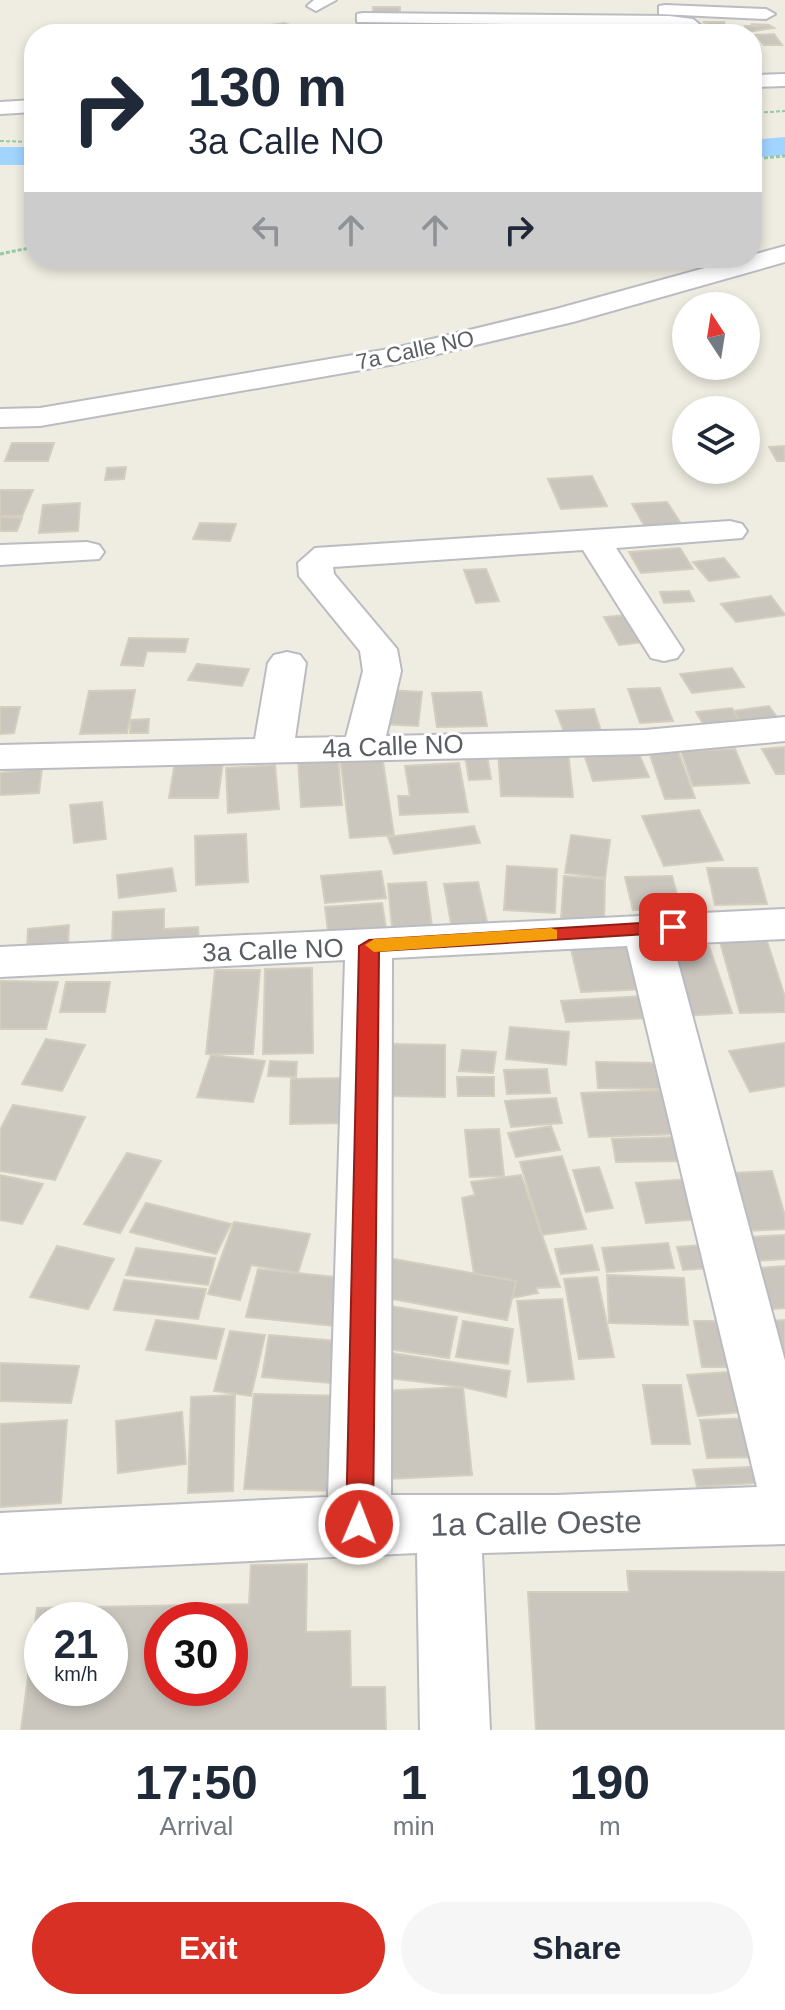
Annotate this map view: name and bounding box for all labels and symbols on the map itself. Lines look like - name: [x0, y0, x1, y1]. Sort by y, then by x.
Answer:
- north arrow: [672, 292, 760, 380]
- street label: 7a Calle NO: [354, 325, 476, 375]
- street label: 4a Calle NO: [322, 729, 464, 763]
- pin: [639, 893, 707, 961]
- street label: 3a Calle NO: [202, 933, 344, 967]
- position arrow: [317, 1482, 401, 1566]
- street label: 1a Calle Oeste: [430, 1503, 642, 1543]
- speed limit sign: 30: [144, 1602, 248, 1706]

